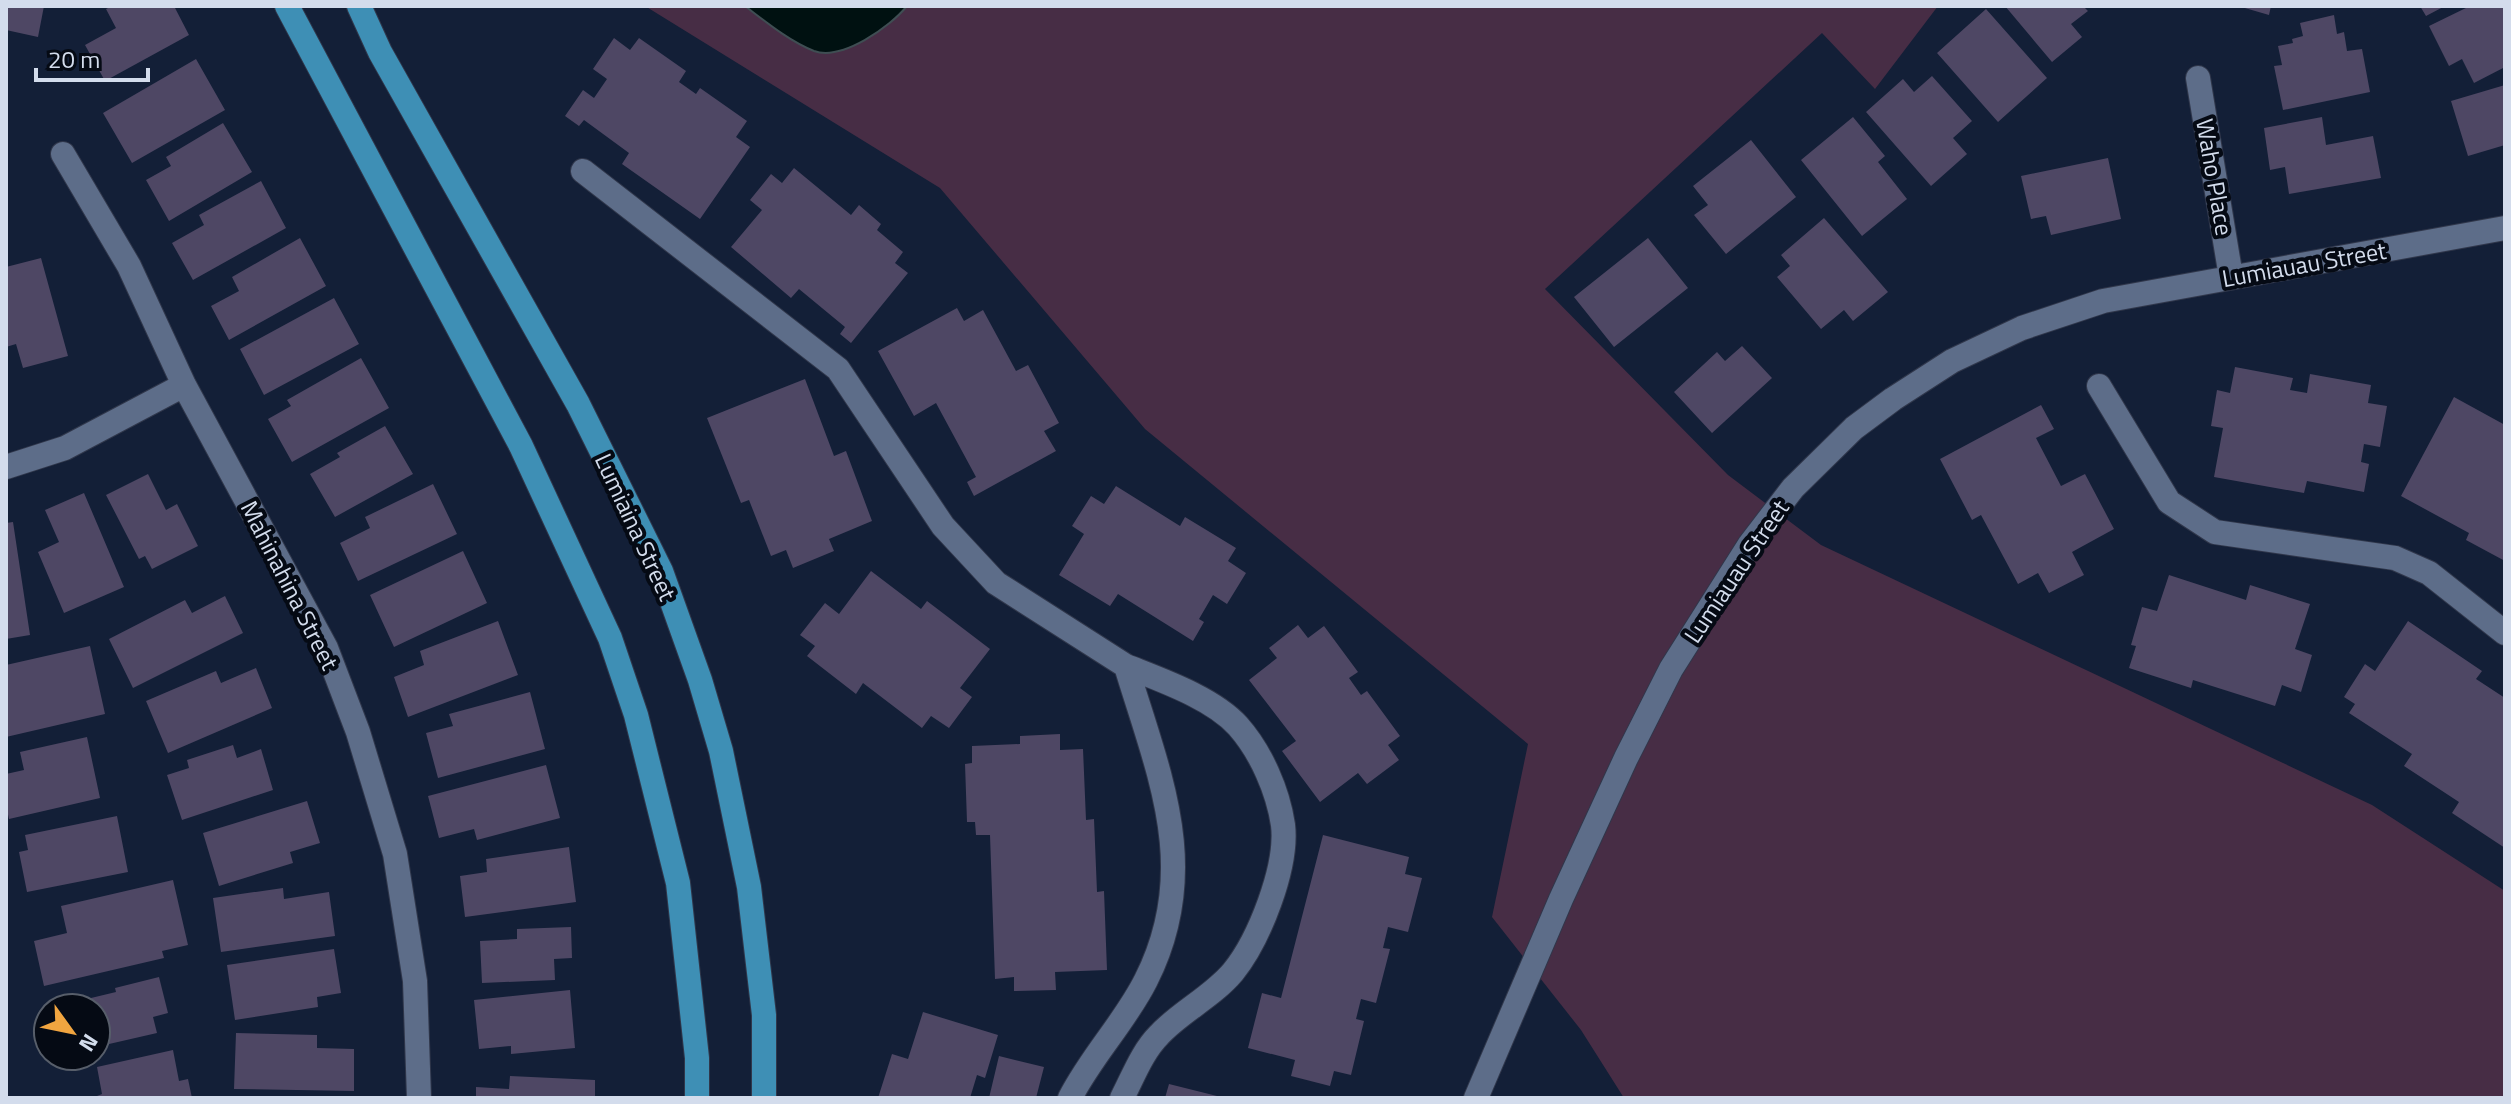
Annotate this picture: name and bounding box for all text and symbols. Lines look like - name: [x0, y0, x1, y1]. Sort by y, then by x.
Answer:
- scale bar: [36, 32, 148, 82]
- text: 20 m: [48, 41, 100, 77]
- street label: Waho Place: [2187, 116, 2243, 238]
- street label: Lumiauau Street: [2219, 232, 2389, 296]
- street label: Lumiaina Street: [586, 447, 686, 607]
- street label: Lumiauau Street: [1675, 492, 1798, 650]
- street label: Mahinahina Street: [232, 494, 348, 676]
- north arrow: [32, 992, 112, 1072]
- text: N: [70, 1027, 107, 1059]

